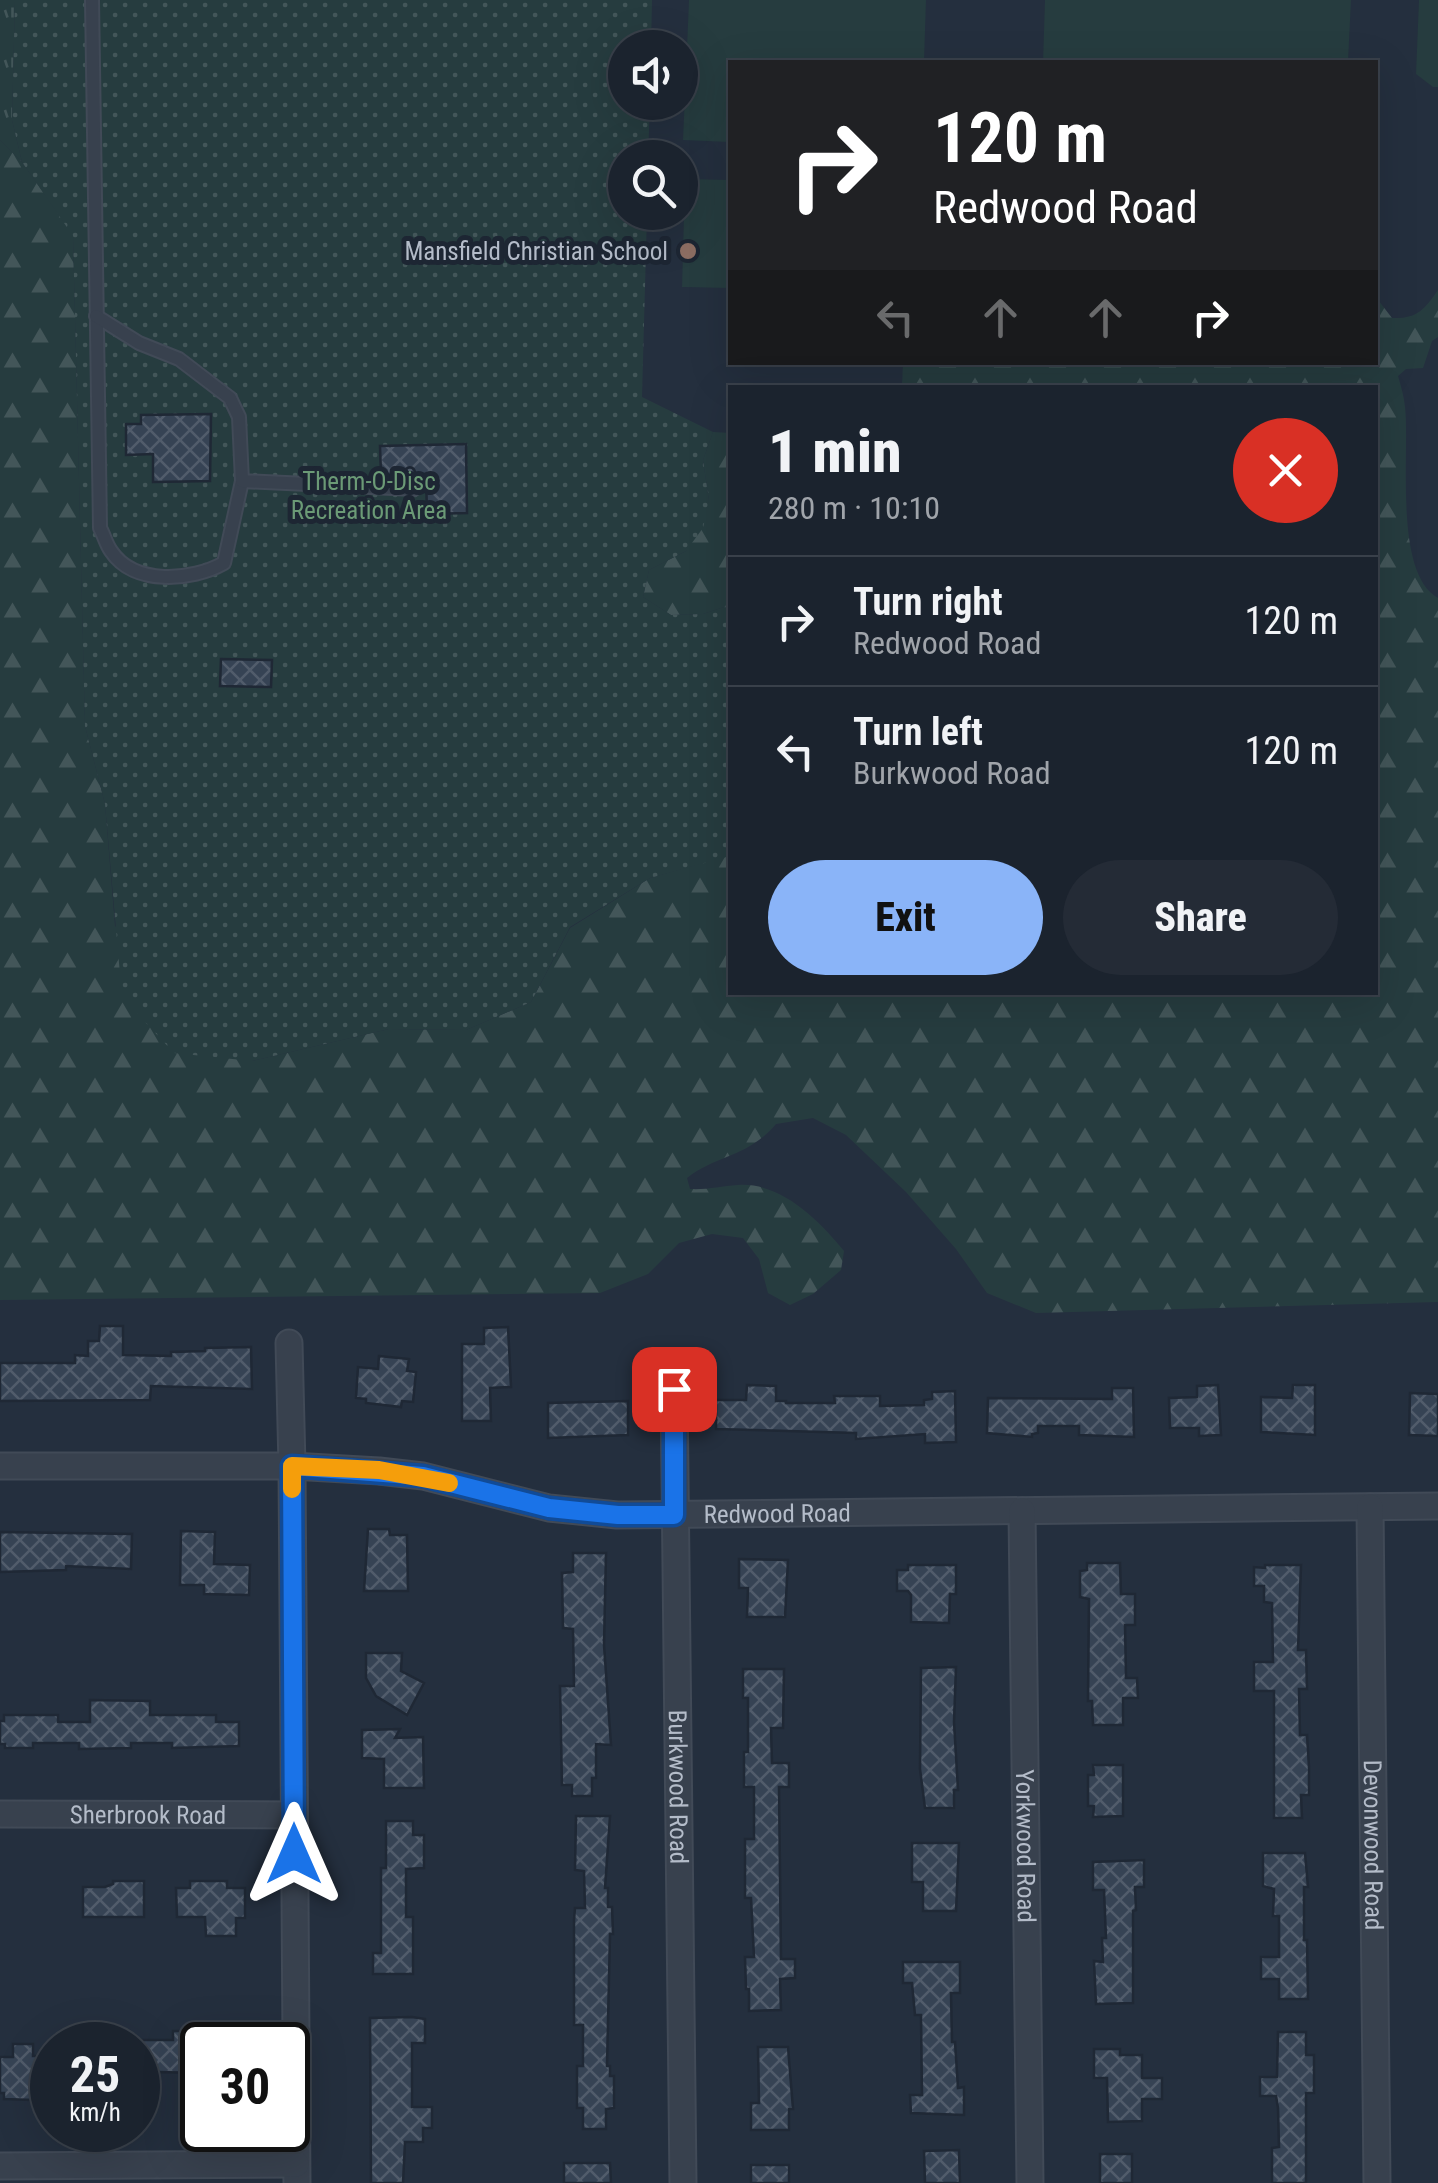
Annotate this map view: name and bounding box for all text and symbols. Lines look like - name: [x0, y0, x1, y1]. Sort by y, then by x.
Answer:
- map controls: [608, 30, 698, 230]
- button: sound: [608, 30, 698, 120]
- text: 120 m: [933, 97, 1107, 179]
- icon: right: [768, 100, 898, 230]
- button: search: [608, 140, 698, 230]
- text: Redwood Road: [933, 181, 1198, 234]
- place label: Mansfield Christian School: [404, 237, 668, 266]
- marker: Mansfield Christian School: [677, 240, 699, 262]
- icon: left: [868, 290, 923, 345]
- icon: ahead: [973, 290, 1028, 345]
- icon: ahead: [1078, 290, 1133, 345]
- icon: right: [1183, 290, 1238, 345]
- text: 1 min: [768, 416, 902, 487]
- button: close: [1233, 418, 1338, 523]
- park label: Therm-O-Disc Recreation Area: [291, 467, 447, 525]
- text: 280 m · 10:10: [768, 489, 940, 527]
- text: Turn right: [853, 580, 1003, 624]
- icon: right: [768, 594, 823, 649]
- text: 120 m: [1244, 599, 1338, 643]
- text: Redwood Road: [853, 624, 1041, 662]
- text: Turn left: [853, 710, 983, 754]
- icon: left: [768, 724, 823, 779]
- text: 120 m: [1244, 729, 1338, 773]
- text: Burkwood Road: [853, 754, 1051, 792]
- button: Exit: [768, 860, 1043, 975]
- button: Share: [1063, 860, 1338, 975]
- pin: [632, 1347, 717, 1432]
- icon: arrive: [647, 1362, 702, 1417]
- street label: Redwood Road: [703, 1498, 851, 1529]
- street label: Burkwood Road: [663, 1710, 693, 1864]
- street label: Devonwood Road: [1358, 1759, 1388, 1931]
- street label: Yorkwood Road: [1010, 1769, 1041, 1923]
- street label: Sherbrook Road: [70, 1800, 226, 1830]
- position arrow: [242, 1802, 346, 1906]
- speed limit sign: 30: [180, 2022, 310, 2152]
- text: 25: [70, 2046, 120, 2104]
- text: km/h: [69, 2098, 121, 2127]

